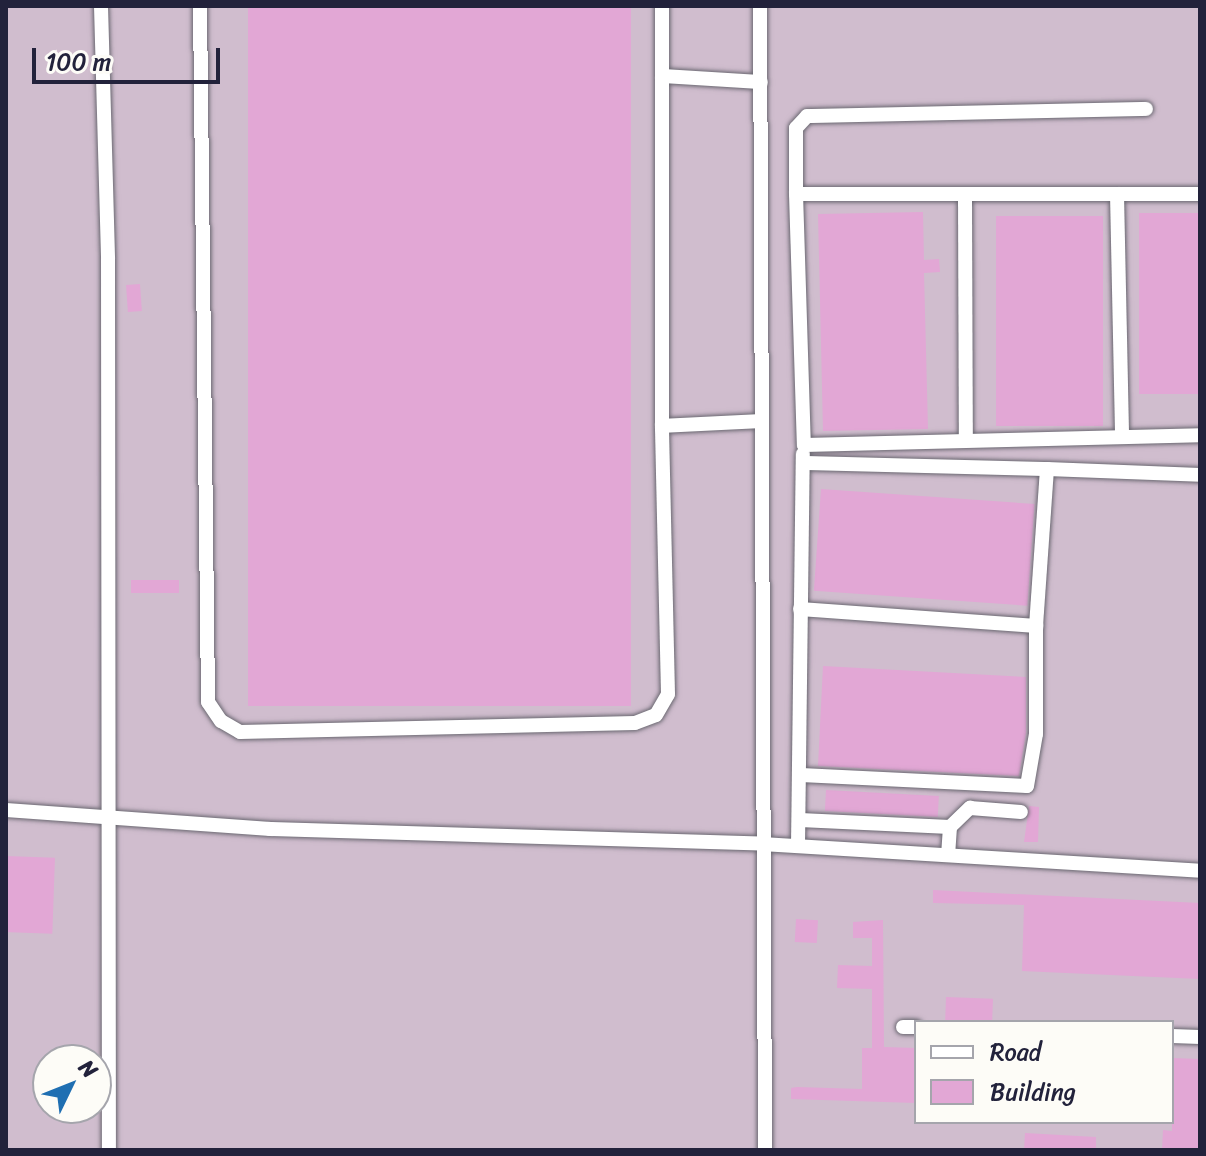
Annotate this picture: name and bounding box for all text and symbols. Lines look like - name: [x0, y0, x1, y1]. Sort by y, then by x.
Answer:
- scale bar: [36, 32, 224, 82]
- text: 100 m: [46, 41, 111, 83]
- legend: [914, 1020, 1174, 1124]
- text: Road: [990, 1031, 1041, 1073]
- north arrow: [32, 1044, 112, 1124]
- text: N: [69, 1050, 108, 1088]
- text: Building: [990, 1071, 1076, 1113]

